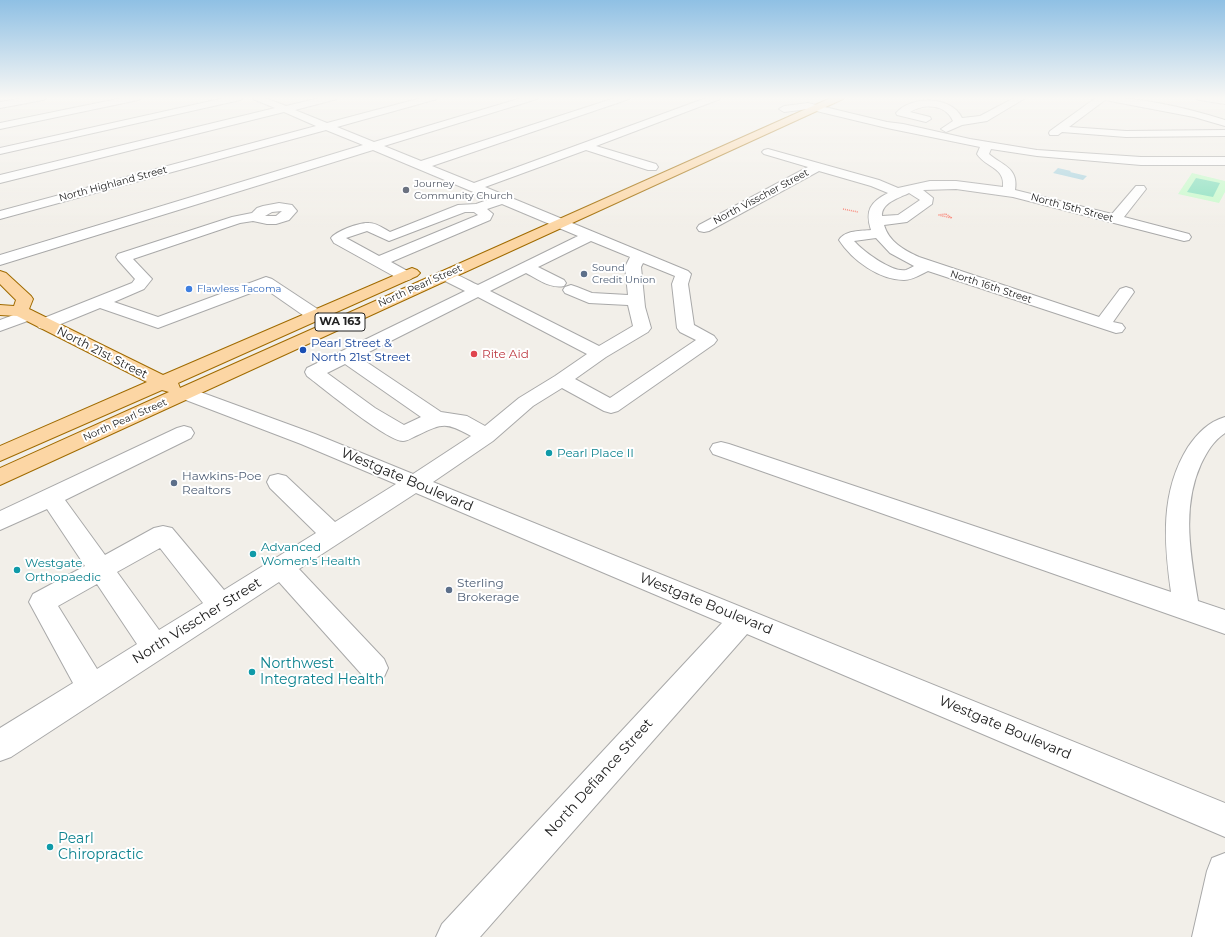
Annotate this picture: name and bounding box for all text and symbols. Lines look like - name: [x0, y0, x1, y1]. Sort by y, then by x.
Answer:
- street label: North Highland Street: [58, 164, 168, 204]
- street label: North Visscher Street: [711, 167, 811, 227]
- place label: Journey Community Church: [414, 178, 513, 202]
- marker: Journey Community Church: [401, 185, 411, 195]
- street label: North 15th Street: [1029, 191, 1115, 225]
- street label: North Pearl Street: [376, 262, 464, 310]
- place label: Sound Credit Union: [592, 262, 655, 286]
- street label: North 16th Street: [949, 268, 1033, 306]
- marker: Sound Credit Union: [579, 269, 589, 279]
- place label: Flawless Tacoma: [197, 283, 281, 295]
- marker: Flawless Tacoma: [184, 284, 194, 294]
- road number: WA 163: [315, 313, 365, 331]
- street label: North 21st Street: [54, 324, 150, 382]
- place label: Pearl Street & North 21st Street: [311, 336, 411, 364]
- marker: Pearl Street & North 21st Street: [298, 345, 308, 355]
- place label: Rite Aid: [482, 347, 529, 361]
- marker: Rite Aid: [469, 349, 479, 359]
- street label: North Pearl Street: [81, 396, 169, 444]
- street label: Westgate Boulevard: [338, 444, 476, 516]
- place label: Pearl Place II: [557, 446, 634, 460]
- marker: Pearl Place II: [544, 448, 554, 458]
- place label: Hawkins-Poe Realtors: [182, 469, 261, 497]
- marker: Hawkins-Poe Realtors: [169, 478, 179, 488]
- place label: Advanced Women's Health: [261, 540, 361, 568]
- marker: Advanced Women's Health: [248, 549, 258, 559]
- place label: Westgate Orthopaedic: [25, 556, 101, 584]
- marker: Westgate Orthopaedic: [12, 565, 22, 575]
- street label: Westgate Boulevard: [637, 570, 775, 638]
- street label: North Visscher Street: [129, 574, 265, 668]
- place label: Sterling Brokerage: [457, 576, 519, 604]
- marker: Sterling Brokerage: [444, 585, 454, 595]
- place label: Northwest Integrated Health: [260, 656, 384, 688]
- marker: Northwest Integrated Health: [247, 667, 257, 677]
- street label: Westgate Boulevard: [936, 692, 1074, 764]
- street label: North Defiance Street: [541, 715, 657, 841]
- place label: Pearl Chiropractic: [58, 831, 143, 864]
- marker: Pearl Chiropractic: [45, 842, 55, 852]

